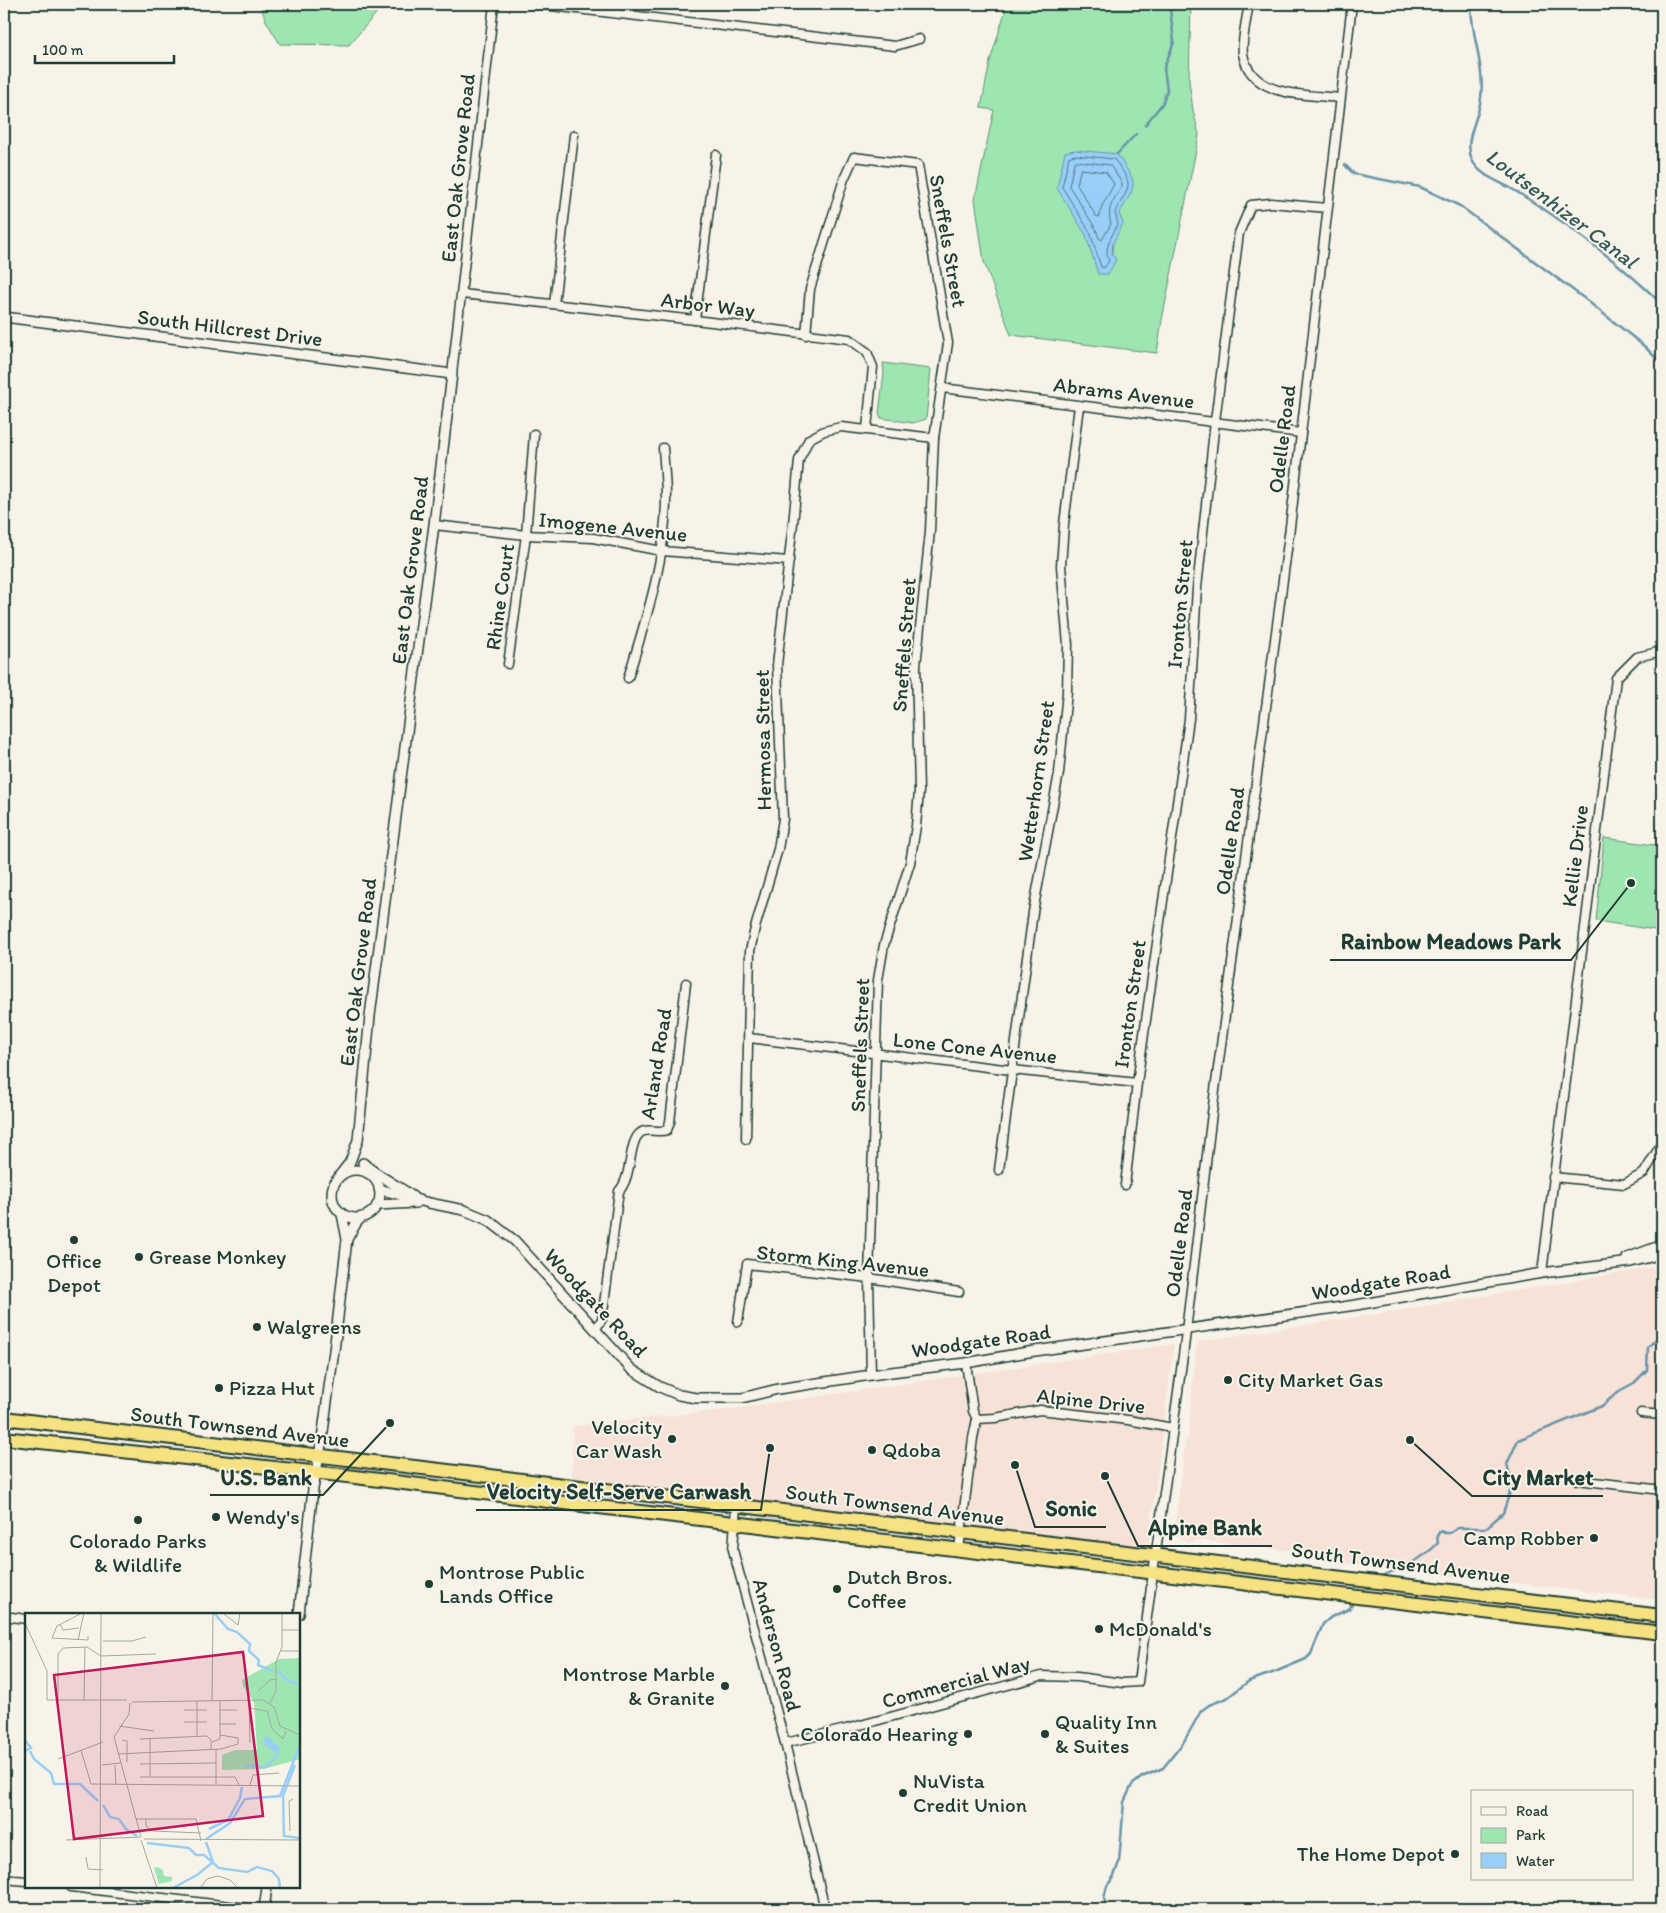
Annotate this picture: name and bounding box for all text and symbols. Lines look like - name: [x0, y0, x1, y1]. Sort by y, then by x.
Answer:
- scale bar: [35, 32, 174, 64]
- text: 100 m: [42, 41, 84, 59]
- street label: East Oak Grove Road: [435, 72, 480, 263]
- water label: Loutsenhizer Canal: [1481, 143, 1644, 275]
- street label: Sneffels Street: [924, 172, 973, 309]
- street label: Arbor Way: [660, 286, 757, 323]
- street label: South Hillcrest Drive: [136, 304, 324, 351]
- street label: Abrams Avenue: [1052, 371, 1196, 414]
- street label: Odelle Road: [1262, 383, 1301, 495]
- street label: East Oak Grove Road: [386, 474, 434, 666]
- street label: Imogene Avenue: [538, 506, 689, 547]
- street label: Ironton Street: [1161, 538, 1198, 669]
- street label: Rhine Court: [480, 542, 519, 652]
- street label: Sneffels Street: [886, 577, 921, 713]
- street label: Hermosa Street: [749, 669, 776, 811]
- street label: Wetterhorn Street: [1012, 699, 1059, 863]
- street label: Odelle Road: [1210, 785, 1250, 897]
- street label: Kellie Drive: [1556, 803, 1593, 908]
- street label: East Oak Grove Road: [334, 876, 382, 1068]
- callout: Rainbow Meadows Park: [1330, 923, 1571, 960]
- text: Rainbow Meadows Park: [1341, 928, 1562, 955]
- street label: Ironton Street: [1108, 938, 1151, 1070]
- street label: Sneffels Street: [845, 977, 874, 1113]
- street label: Arland Road: [634, 1006, 677, 1121]
- street label: Lone Cone Avenue: [892, 1026, 1058, 1069]
- street label: Odelle Road: [1159, 1187, 1198, 1299]
- marker: Office Depot: [68, 1234, 80, 1246]
- street label: Storm King Avenue: [756, 1239, 931, 1282]
- street label: Woodgate Road: [539, 1243, 654, 1363]
- place label: Grease Monkey: [149, 1244, 286, 1269]
- place label: Office Depot: [46, 1248, 102, 1297]
- marker: Grease Monkey: [133, 1251, 145, 1263]
- street label: Woodgate Road: [1310, 1258, 1453, 1305]
- place label: Walgreens: [267, 1314, 361, 1339]
- street label: Woodgate Road: [910, 1318, 1053, 1363]
- marker: Walgreens: [251, 1321, 263, 1333]
- place label: City Market Gas: [1238, 1367, 1383, 1392]
- marker: City Market Gas: [1222, 1374, 1234, 1386]
- place label: Pizza Hut: [229, 1375, 315, 1400]
- marker: Pizza Hut: [213, 1382, 225, 1394]
- street label: Alpine Drive: [1036, 1382, 1147, 1419]
- street label: South Townsend Avenue: [129, 1401, 351, 1452]
- place label: Velocity Car Wash: [576, 1414, 662, 1463]
- marker: Velocity Car Wash: [666, 1433, 678, 1445]
- place label: Qdoba: [882, 1437, 941, 1462]
- marker: Qdoba: [866, 1444, 878, 1456]
- callout: U.S. Bank: [210, 1458, 323, 1495]
- callout: City Market: [1472, 1459, 1603, 1496]
- text: U.S. Bank: [220, 1464, 313, 1491]
- text: City Market: [1483, 1464, 1594, 1491]
- callout: Velocity Self-Serve Carwash: [476, 1473, 761, 1510]
- text: Velocity Self-Serve Carwash: [487, 1478, 751, 1505]
- street label: South Townsend Avenue: [784, 1479, 1006, 1530]
- callout: Sonic: [1035, 1490, 1106, 1527]
- text: Sonic: [1045, 1495, 1097, 1522]
- place label: Wendy's: [226, 1504, 300, 1529]
- callout: Alpine Bank: [1138, 1509, 1272, 1546]
- marker: Wendy's: [210, 1511, 222, 1523]
- marker: Colorado Parks & Wildlife: [132, 1514, 144, 1526]
- text: Alpine Bank: [1147, 1514, 1263, 1541]
- place label: Camp Robber: [1463, 1525, 1584, 1550]
- place label: Colorado Parks & Wildlife: [69, 1528, 207, 1577]
- marker: Camp Robber: [1588, 1532, 1600, 1544]
- street label: South Townsend Avenue: [1290, 1537, 1512, 1588]
- place label: Montrose Public Lands Office: [439, 1559, 585, 1608]
- place label: Dutch Bros. Coffee: [847, 1564, 953, 1613]
- street label: Anderson Road: [748, 1576, 807, 1715]
- marker: Montrose Public Lands Office: [423, 1578, 435, 1590]
- marker: Dutch Bros. Coffee: [831, 1583, 843, 1595]
- inset map: [25, 1613, 300, 1888]
- place label: McDonald's: [1109, 1616, 1212, 1641]
- marker: McDonald's: [1093, 1623, 1105, 1635]
- street label: Commercial Way: [879, 1650, 1033, 1713]
- place label: Montrose Marble & Granite: [563, 1661, 715, 1710]
- marker: Montrose Marble & Granite: [719, 1680, 731, 1692]
- place label: Quality Inn & Suites: [1055, 1709, 1157, 1758]
- place label: Colorado Hearing: [800, 1721, 958, 1746]
- marker: Colorado Hearing: [962, 1728, 974, 1740]
- marker: Quality Inn & Suites: [1039, 1728, 1051, 1740]
- place label: NuVista Credit Union: [913, 1768, 1027, 1817]
- marker: NuVista Credit Union: [897, 1787, 909, 1799]
- legend: [1471, 1790, 1634, 1880]
- text: Road: [1516, 1802, 1549, 1820]
- text: Park: [1516, 1826, 1546, 1844]
- place label: The Home Depot: [1297, 1841, 1445, 1866]
- marker: The Home Depot: [1449, 1848, 1461, 1860]
- text: Water: [1516, 1852, 1555, 1870]

